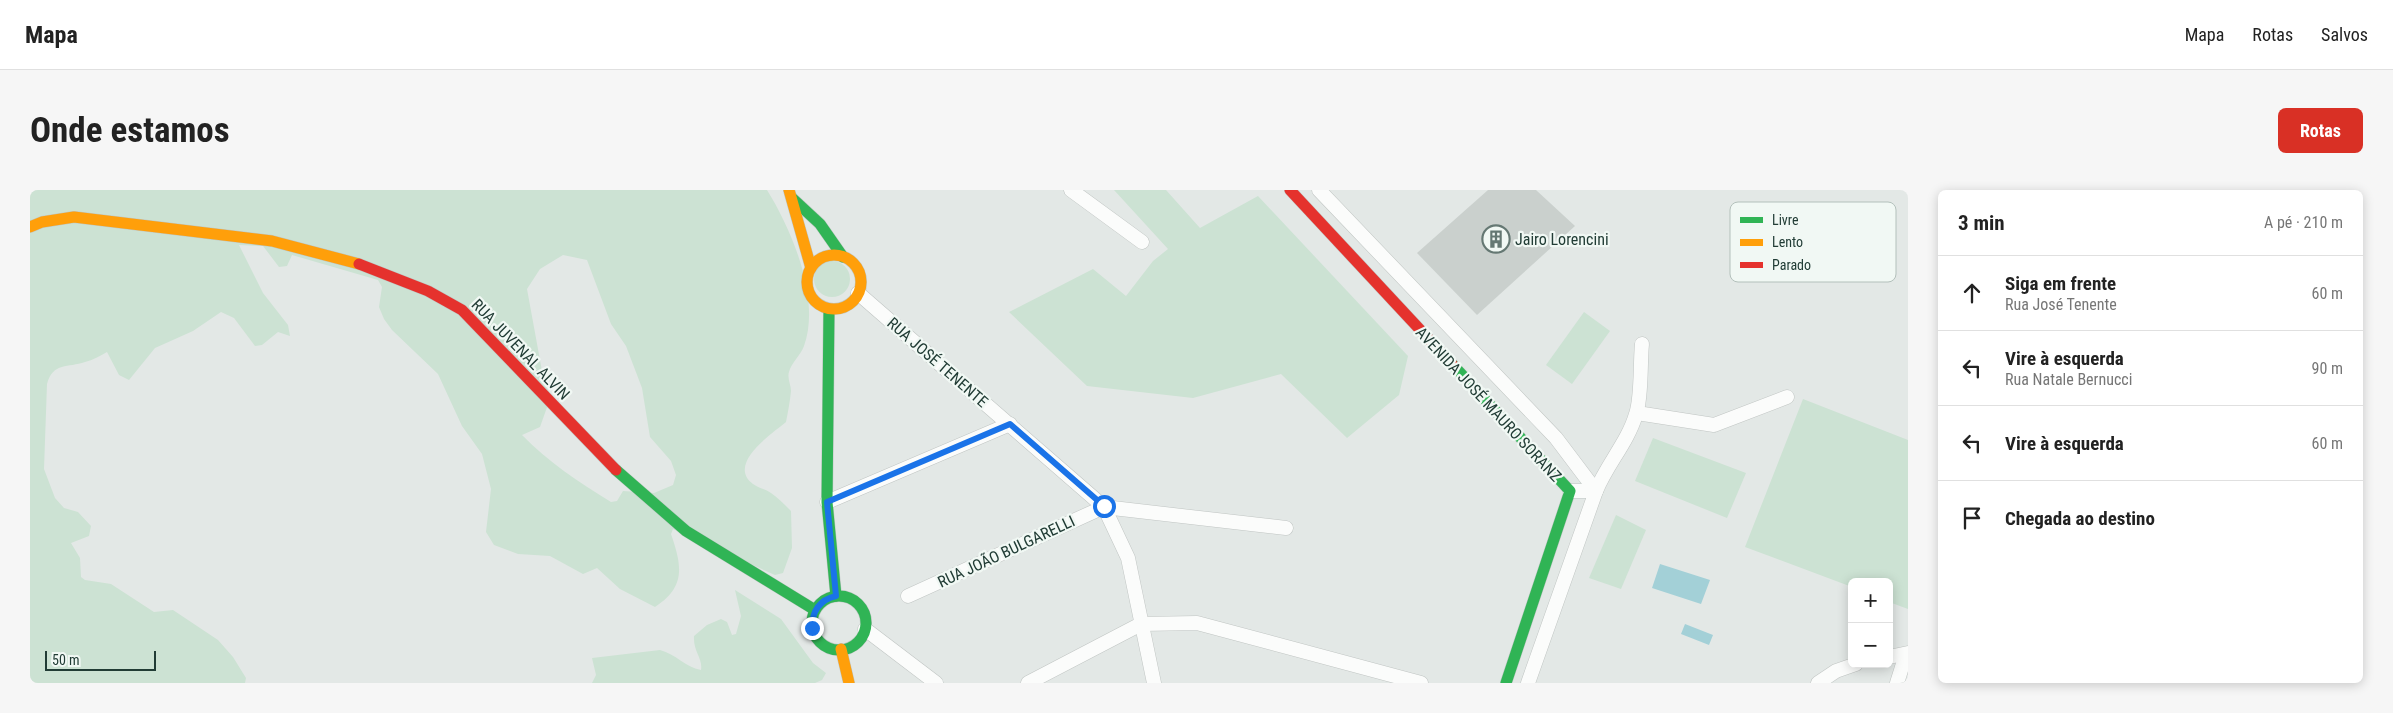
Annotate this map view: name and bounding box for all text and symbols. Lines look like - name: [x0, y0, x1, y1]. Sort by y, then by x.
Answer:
- text: Mapa: [25, 21, 78, 49]
- text: Mapa: [2185, 24, 2224, 45]
- text: Rotas: [2252, 24, 2293, 45]
- text: Salvos: [2321, 24, 2368, 45]
- button: Rotas: [2278, 108, 2363, 153]
- text: Onde estamos: [30, 110, 230, 151]
- legend: [1730, 202, 1896, 282]
- text: 3 min: [1958, 211, 2005, 235]
- text: Livre: [1772, 212, 1799, 228]
- text: A pé · 210 m: [2264, 213, 2343, 232]
- building icon: Jairo Lorencini: [1481, 224, 1511, 254]
- place label: Jairo Lorencini: [1515, 230, 1609, 249]
- text: Lento: [1772, 234, 1803, 250]
- text: Parado: [1772, 257, 1811, 273]
- text: Siga em frente: [2005, 272, 2116, 295]
- icon: ahead: [1958, 279, 1986, 307]
- text: 60 m: [2311, 284, 2343, 303]
- street label: RUA JUVENAL ALVIN: [468, 295, 574, 404]
- text: Rua José Tenente: [2005, 295, 2117, 314]
- street label: RUA JOSÉ TENENTE: [883, 313, 992, 411]
- street label: AVENIDA JOSÉ MAURO SORANZ: [1412, 323, 1565, 486]
- text: Vire à esquerda: [2005, 347, 2124, 370]
- icon: left: [1958, 354, 1986, 382]
- text: 90 m: [2311, 359, 2343, 378]
- text: Rua Natale Bernucci: [2005, 370, 2132, 389]
- icon: left: [1958, 429, 1986, 457]
- text: Vire à esquerda: [2005, 432, 2124, 455]
- text: 60 m: [2311, 434, 2343, 453]
- route start: [1093, 495, 1116, 518]
- icon: arrive: [1958, 504, 1986, 532]
- text: Chegada ao destino: [2005, 507, 2155, 530]
- street label: RUA JOÃO BULGARELLI: [934, 510, 1078, 592]
- map controls: [1848, 578, 1893, 668]
- button: +: [1848, 578, 1893, 623]
- route end: [801, 617, 824, 640]
- button: −: [1848, 623, 1893, 668]
- scale bar: [45, 648, 156, 671]
- text: 50 m: [52, 652, 80, 668]

